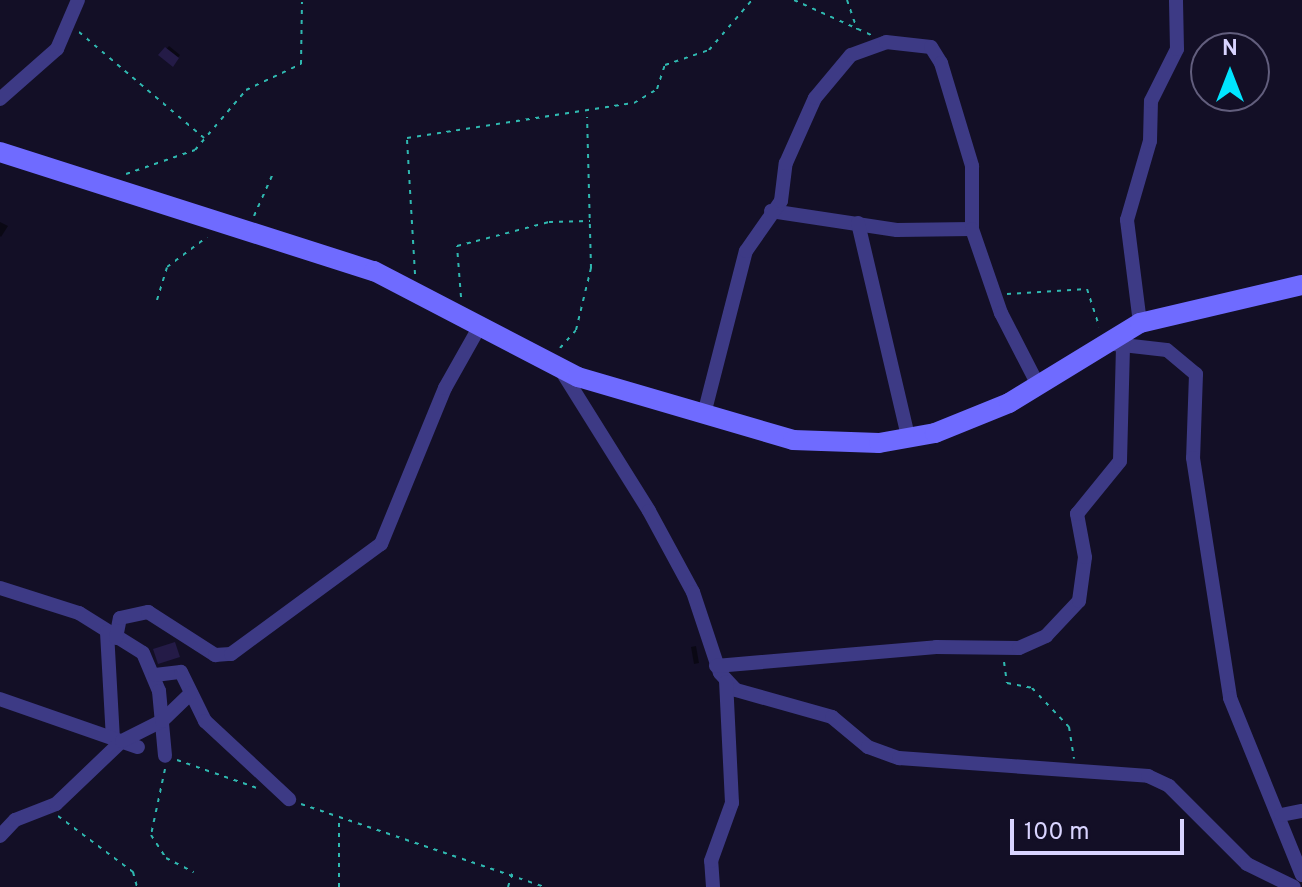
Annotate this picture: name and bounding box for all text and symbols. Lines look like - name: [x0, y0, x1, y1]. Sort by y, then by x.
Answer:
- north arrow: [1190, 32, 1270, 112]
- text: N: [1222, 36, 1238, 63]
- scale bar: [1014, 803, 1188, 853]
- text: 100 m: [1024, 818, 1090, 848]

